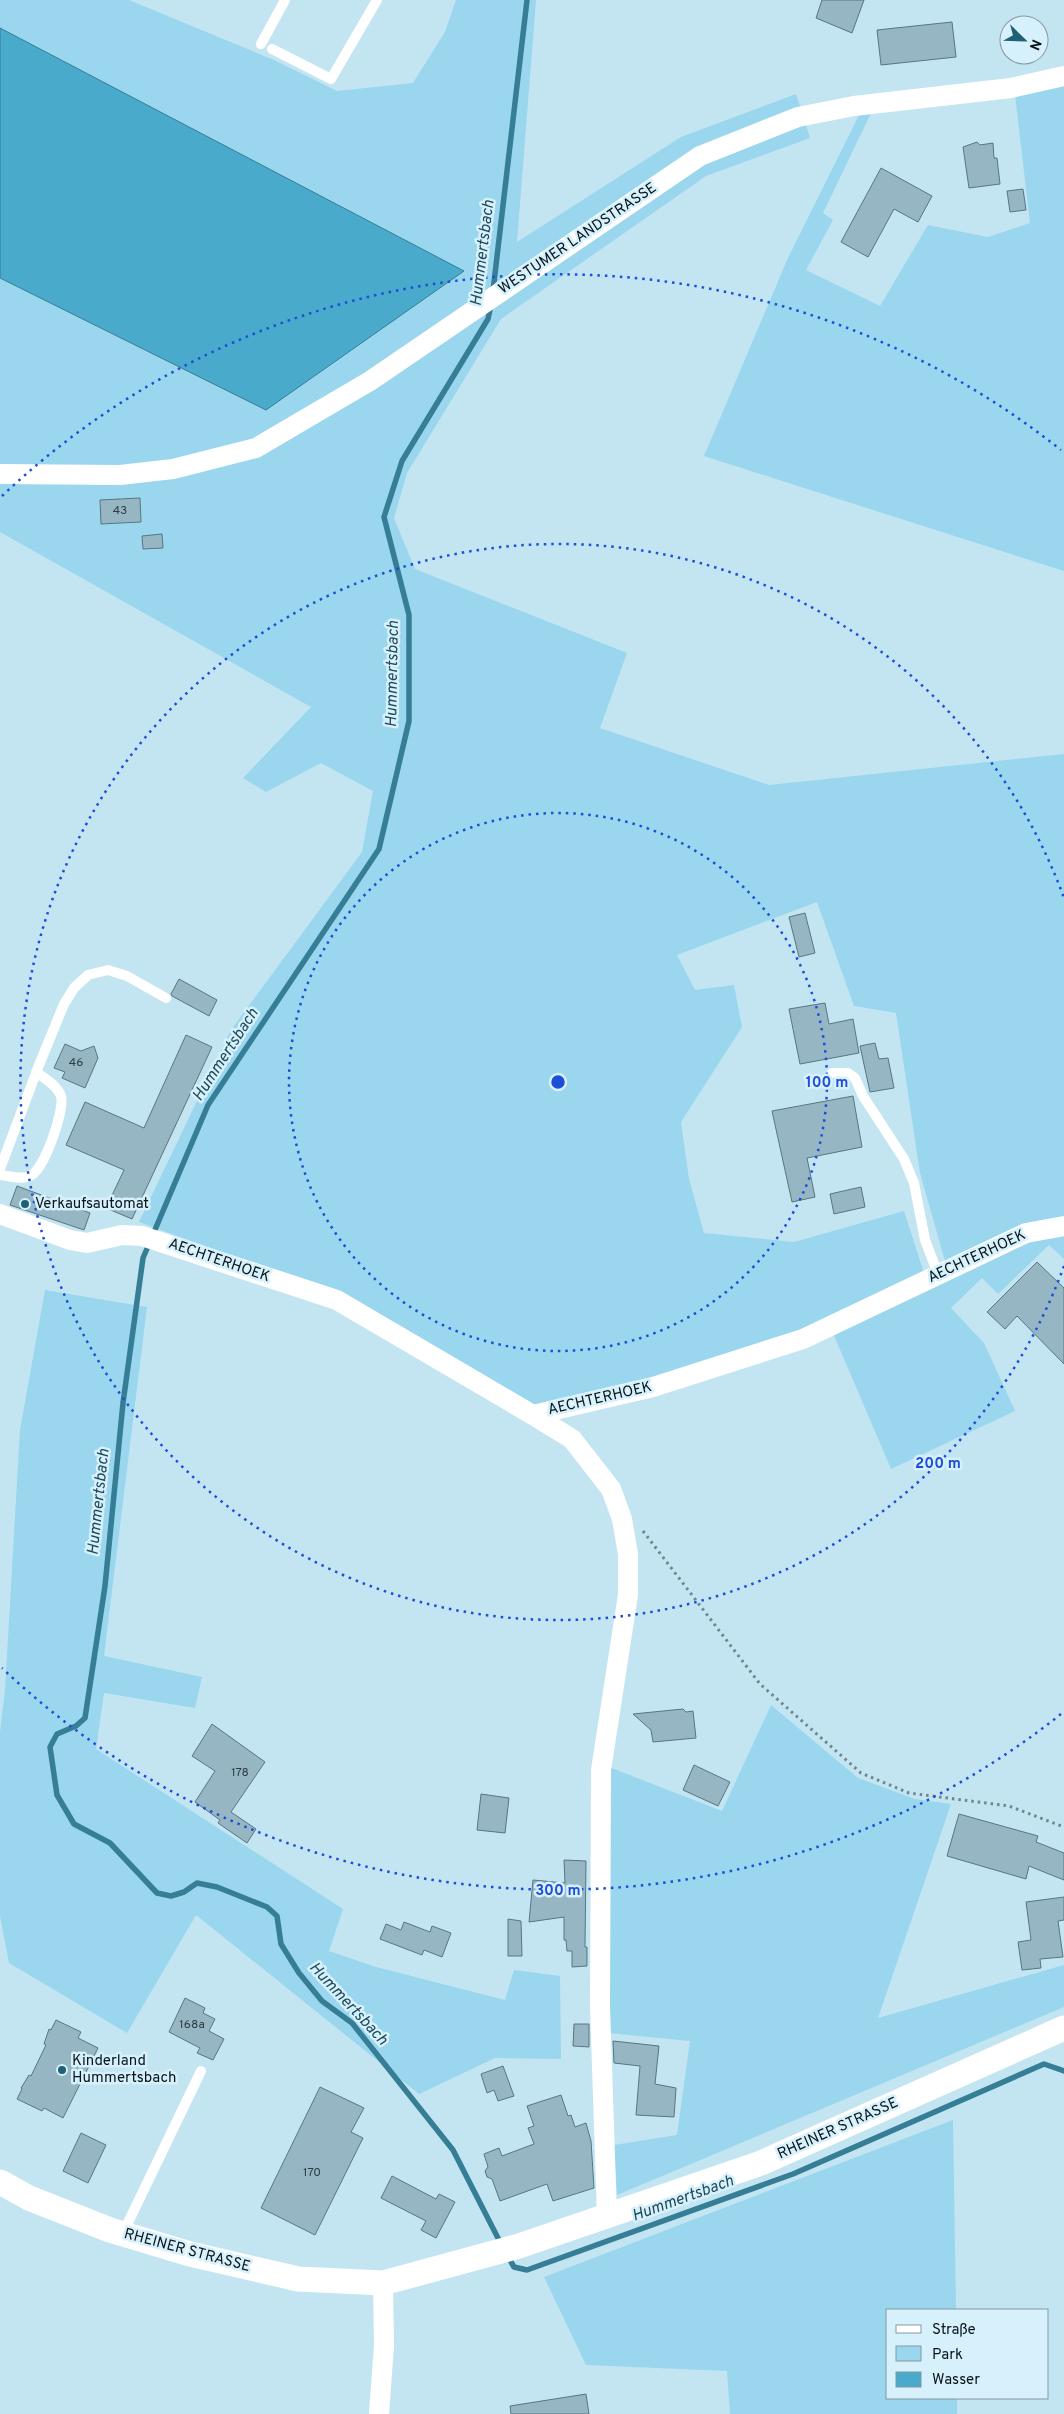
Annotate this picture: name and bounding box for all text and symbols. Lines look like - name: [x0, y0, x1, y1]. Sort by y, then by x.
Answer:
- north arrow: [999, 15, 1049, 65]
- text: N: [1025, 37, 1044, 52]
- street label: WESTUMER LANDSTRASSE: [495, 179, 661, 299]
- water label: Hummertsbach: [467, 199, 499, 307]
- house number: 43: [113, 503, 127, 519]
- water label: Hummertsbach: [382, 620, 404, 728]
- water label: Hummertsbach: [189, 1005, 264, 1105]
- house number: 46: [69, 1055, 83, 1071]
- centre of rings: [549, 1073, 567, 1091]
- text: 100 m: [806, 1074, 848, 1093]
- place label: Verkaufsautomat: [35, 1195, 149, 1214]
- marker: Verkaufsautomat: [19, 1198, 31, 1210]
- street label: AECHTERHOEK: [925, 1226, 1029, 1288]
- street label: AECHTERHOEK: [166, 1235, 272, 1287]
- street label: AECHTERHOEK: [546, 1378, 654, 1420]
- water label: Hummertsbach: [83, 1448, 115, 1556]
- text: 200 m: [915, 1455, 961, 1474]
- house number: 178: [231, 1765, 249, 1781]
- text: 300 m: [535, 1882, 581, 1901]
- water label: Hummertsbach: [304, 1958, 392, 2050]
- house number: 168a: [179, 2017, 205, 2033]
- place label: Kinderland Hummertsbach: [72, 2052, 176, 2088]
- marker: Kinderland Hummertsbach: [56, 2064, 68, 2076]
- street label: RHEINER STRASSE: [775, 2094, 901, 2164]
- house number: 170: [303, 2165, 321, 2181]
- water label: Hummertsbach: [629, 2171, 737, 2227]
- street label: RHEINER STRASSE: [122, 2225, 252, 2277]
- legend: [886, 2309, 1049, 2399]
- text: Straße: [932, 2321, 976, 2340]
- text: Park: [932, 2346, 963, 2365]
- text: Wasser: [932, 2371, 980, 2390]

